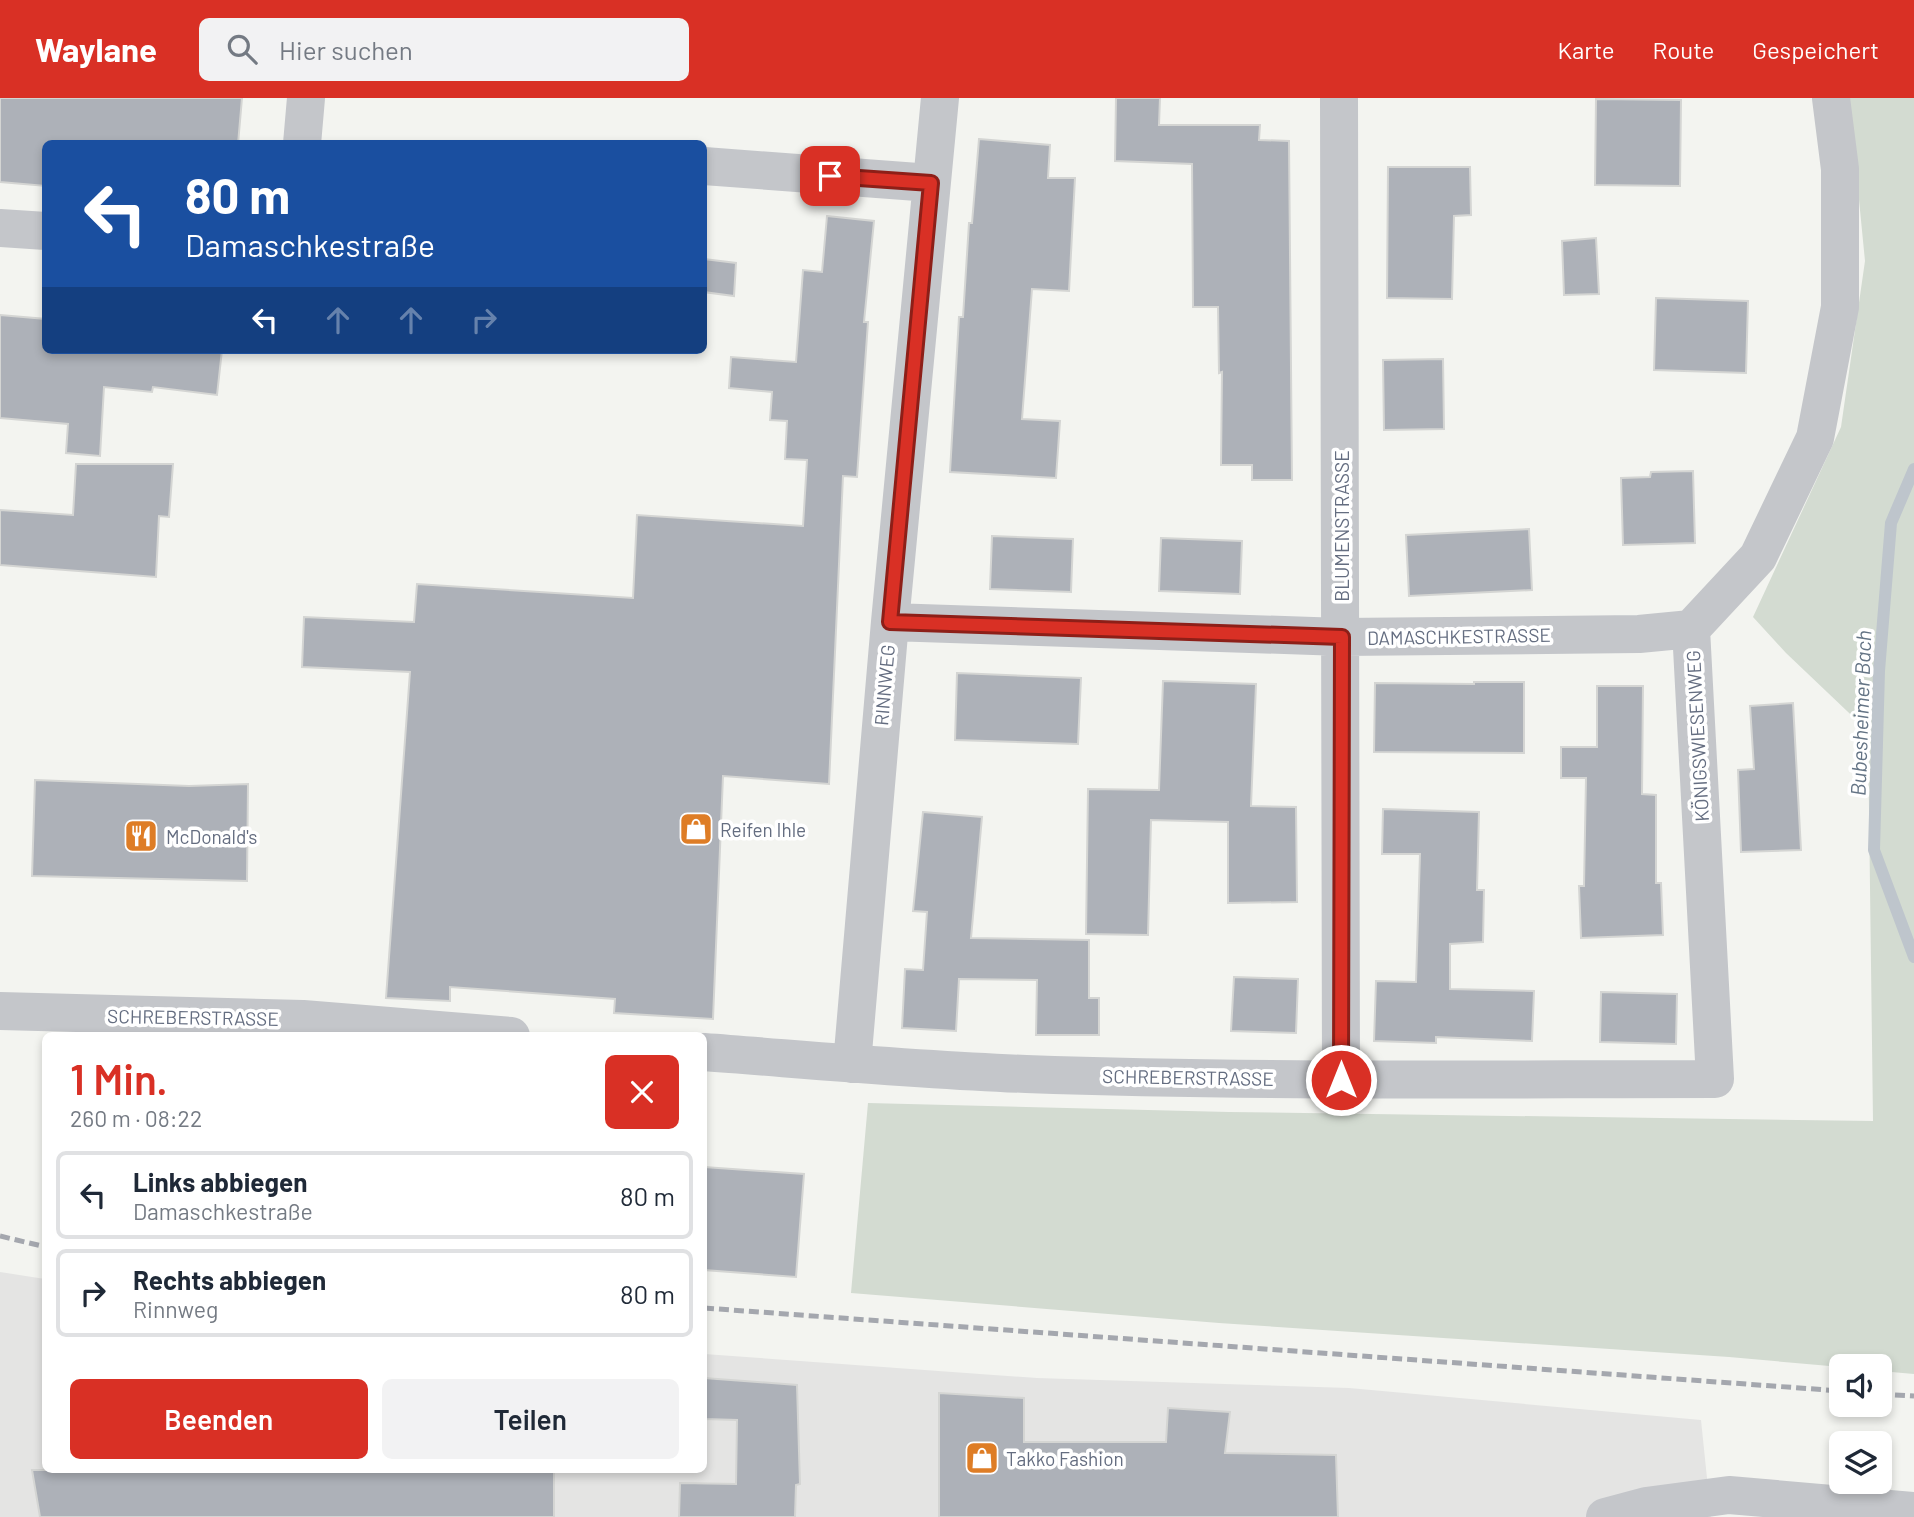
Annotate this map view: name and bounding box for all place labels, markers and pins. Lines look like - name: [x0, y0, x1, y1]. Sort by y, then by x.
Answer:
- pin: [800, 146, 860, 206]
- shop icon: Reifen Ihle: [677, 810, 715, 848]
- restaurant icon: McDonald's: [122, 817, 160, 855]
- place label: Reifen Ihle: [720, 818, 806, 841]
- place label: McDonald's: [166, 825, 257, 848]
- shop icon: Takko Fashion: [963, 1439, 1001, 1477]
- place label: Takko Fashion: [1006, 1447, 1124, 1470]

